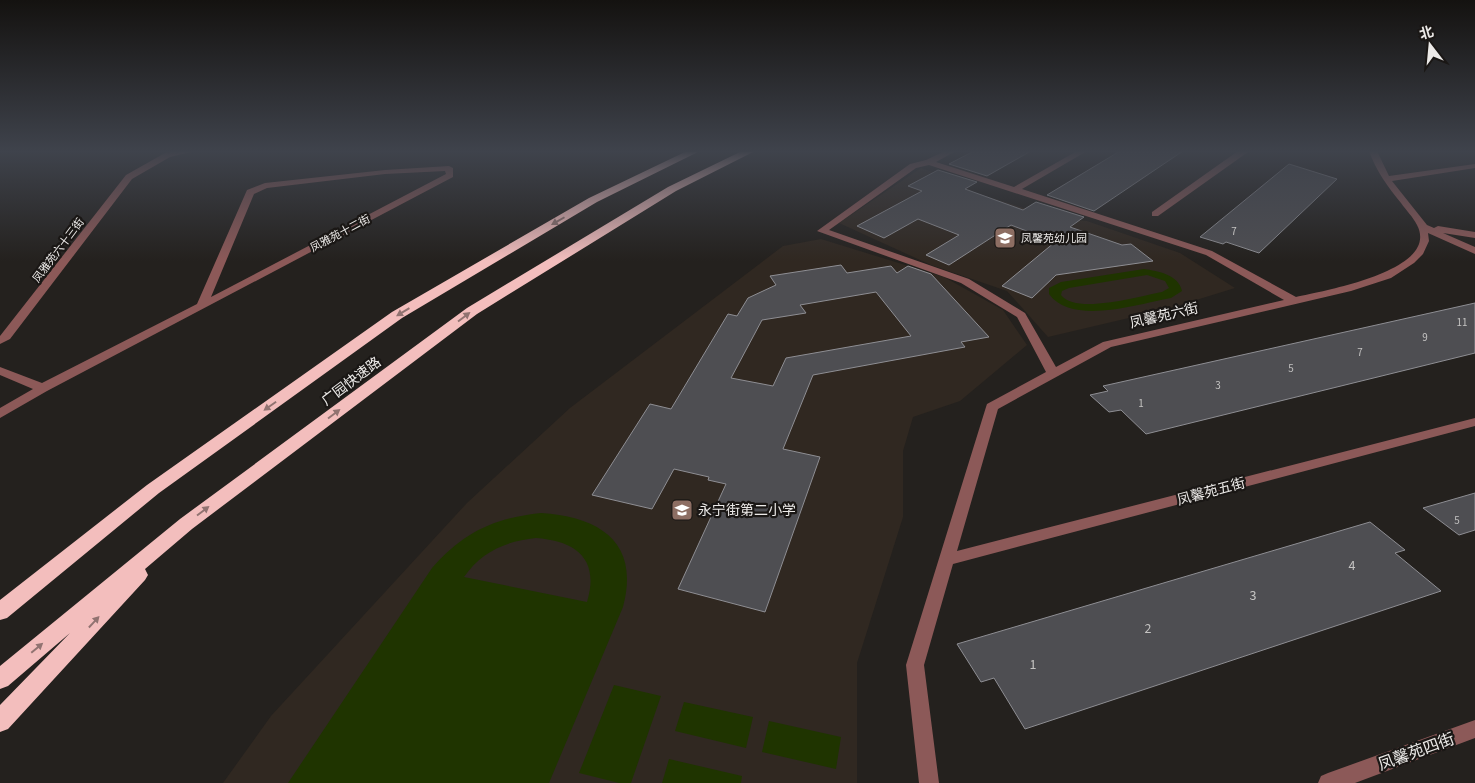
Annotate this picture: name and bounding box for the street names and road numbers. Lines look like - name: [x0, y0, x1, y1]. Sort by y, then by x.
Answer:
- street label: 凤雅苑十二街: [308, 211, 373, 256]
- street label: 凤雅苑六十三街: [29, 215, 88, 286]
- street label: 凤馨苑六街: [1128, 298, 1201, 334]
- street label: 广园快速路: [318, 353, 386, 411]
- street label: 凤馨苑五街: [1175, 473, 1248, 511]
- street label: 凤馨苑四街: [1375, 728, 1458, 776]

